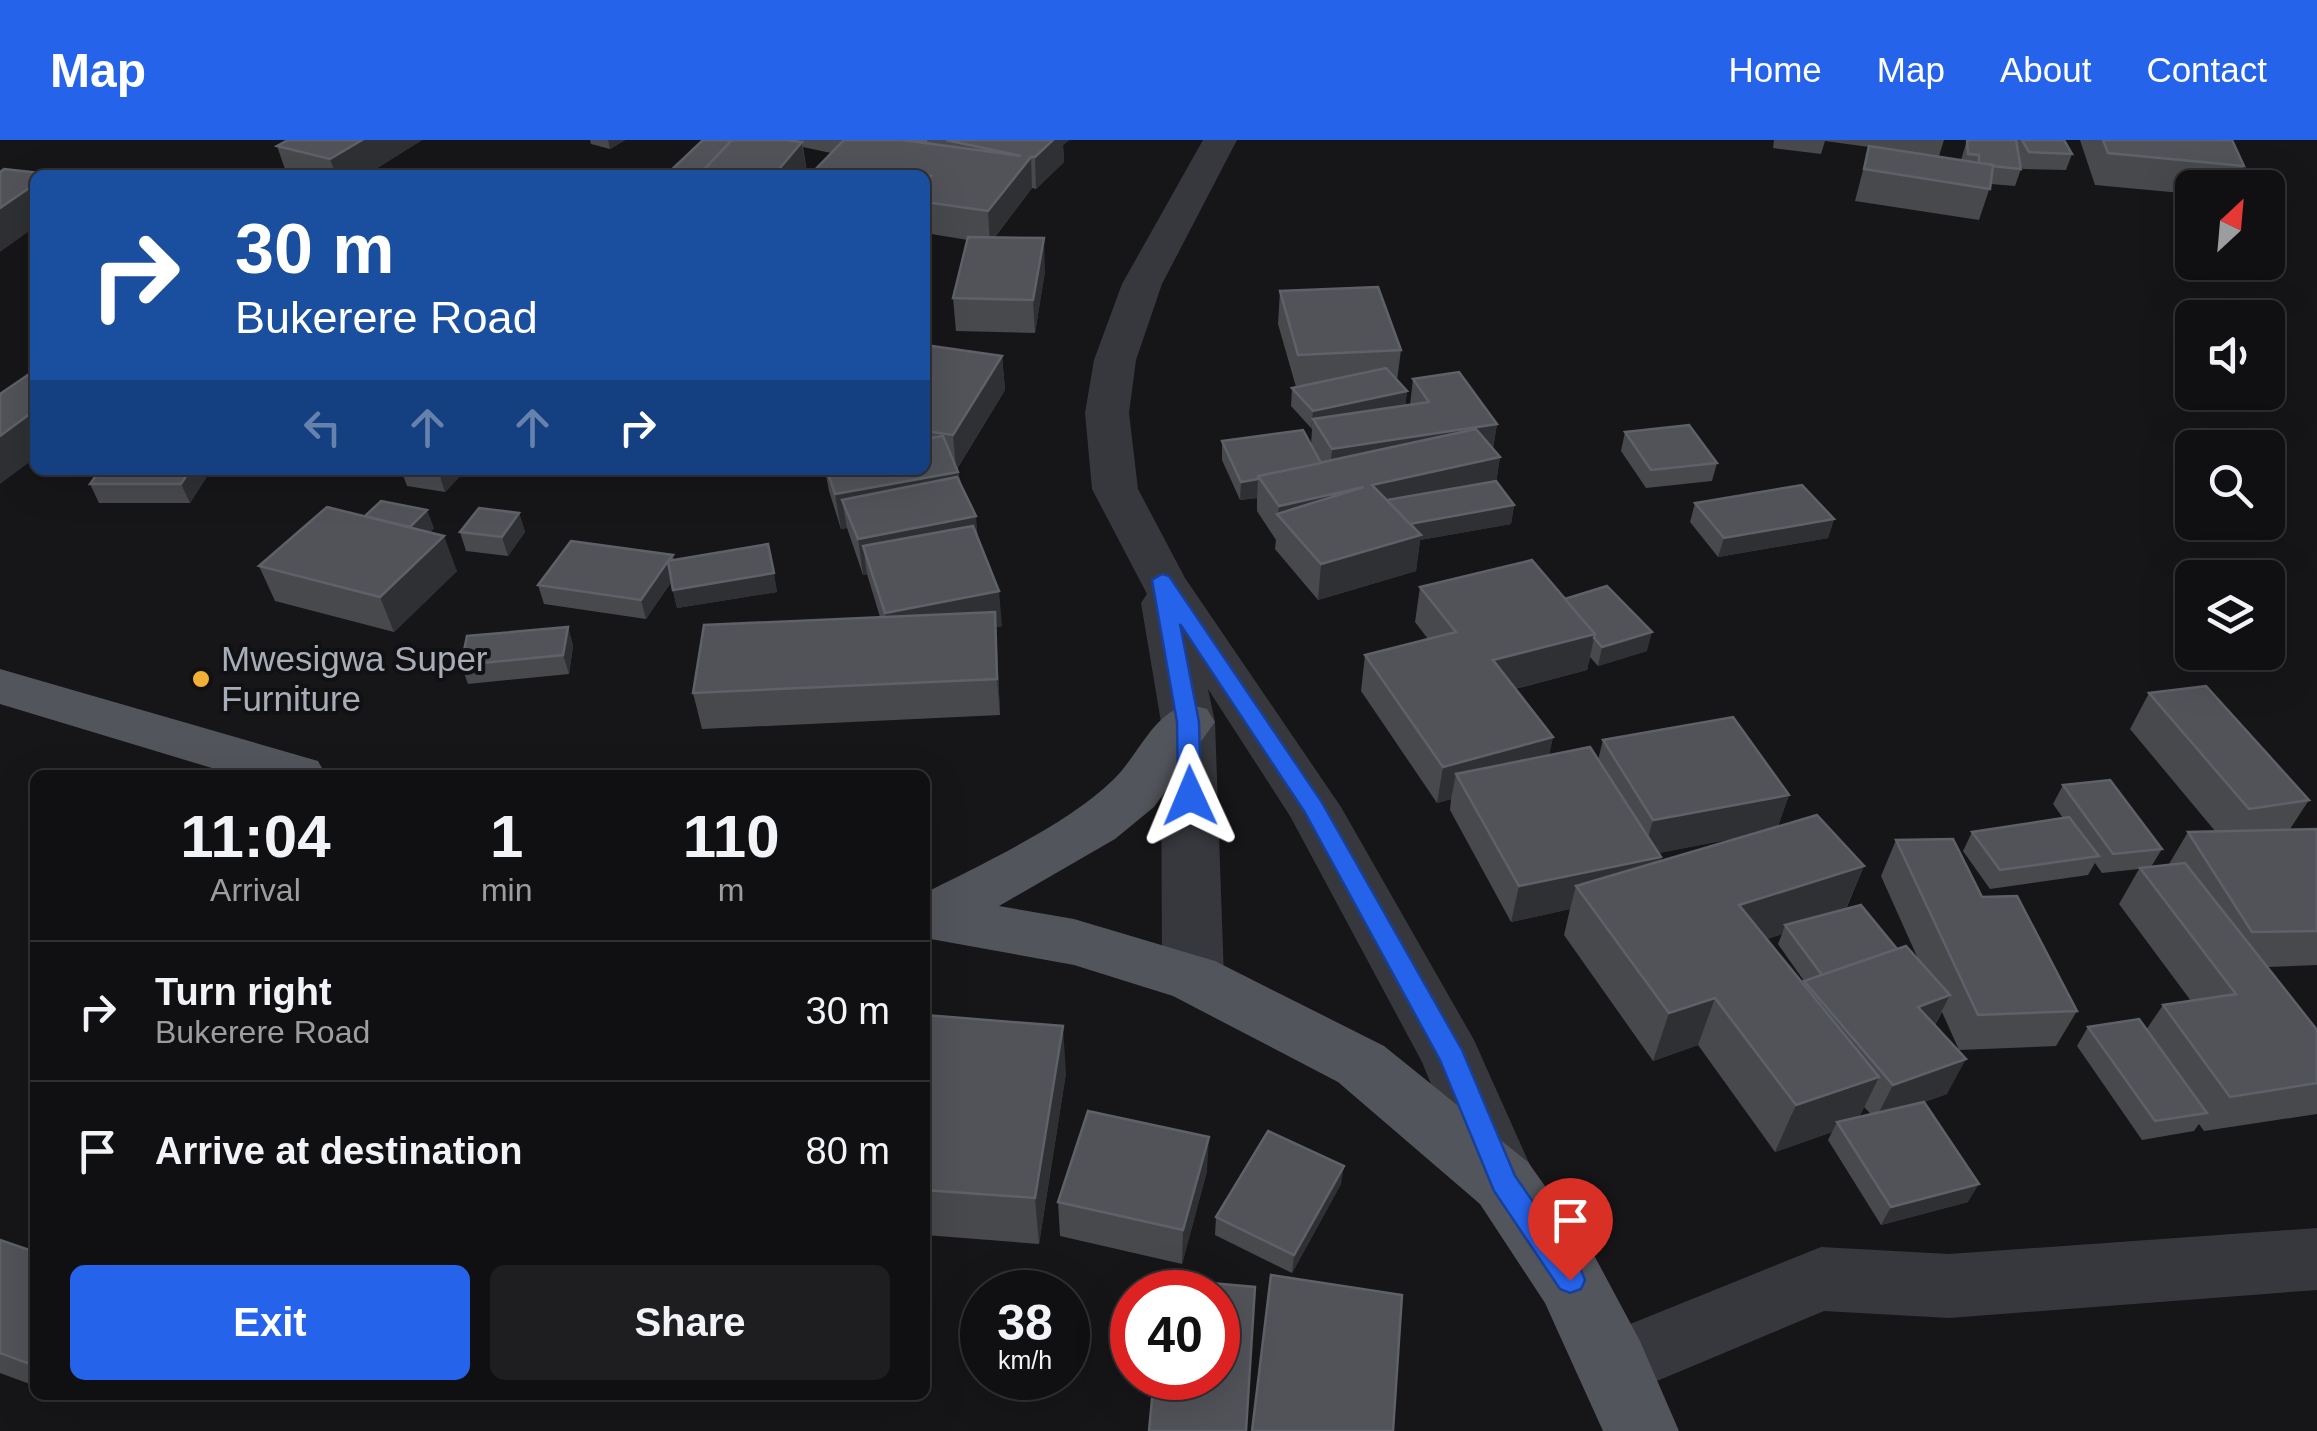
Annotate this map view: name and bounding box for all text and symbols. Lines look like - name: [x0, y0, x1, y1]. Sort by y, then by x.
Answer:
- text: Map: [50, 44, 146, 97]
- text: Home: [1728, 50, 1822, 89]
- text: Map: [1877, 50, 1945, 89]
- text: About: [2000, 50, 2091, 89]
- text: Contact: [2146, 50, 2267, 89]
- north arrow: [2175, 170, 2285, 280]
- map controls: [2175, 170, 2285, 670]
- icon: right: [70, 210, 200, 340]
- text: 30 m: [235, 210, 395, 288]
- text: Bukerere Road: [235, 292, 538, 343]
- button: sound: [2175, 300, 2285, 410]
- icon: left: [295, 400, 350, 455]
- icon: ahead: [400, 400, 455, 455]
- icon: ahead: [505, 400, 560, 455]
- icon: right: [610, 400, 665, 455]
- button: search: [2175, 430, 2285, 540]
- button: layers: [2175, 560, 2285, 670]
- place label: Mwesigwa Super Furniture: [221, 639, 488, 718]
- marker: Mwesigwa Super Furniture: [190, 668, 212, 690]
- position arrow: [1138, 744, 1242, 848]
- text: 11:04: [180, 803, 331, 870]
- text: 1: [490, 803, 523, 870]
- text: 110: [683, 803, 780, 870]
- text: Arrival: [210, 872, 301, 908]
- text: min: [481, 872, 532, 908]
- text: m: [718, 872, 745, 908]
- text: Turn right: [155, 971, 332, 1013]
- icon: right: [70, 984, 125, 1039]
- text: 30 m: [806, 990, 890, 1032]
- text: Bukerere Road: [155, 1014, 370, 1050]
- icon: arrive: [70, 1124, 125, 1179]
- text: Arrive at destination: [155, 1130, 522, 1172]
- text: 80 m: [806, 1130, 890, 1172]
- pin: [1528, 1178, 1613, 1281]
- icon: arrive: [1543, 1193, 1598, 1248]
- button: Exit: [70, 1265, 470, 1380]
- button: Share: [490, 1265, 890, 1380]
- speed limit sign: 40: [1110, 1270, 1240, 1400]
- text: 38: [997, 1295, 1053, 1351]
- text: km/h: [998, 1346, 1052, 1374]

